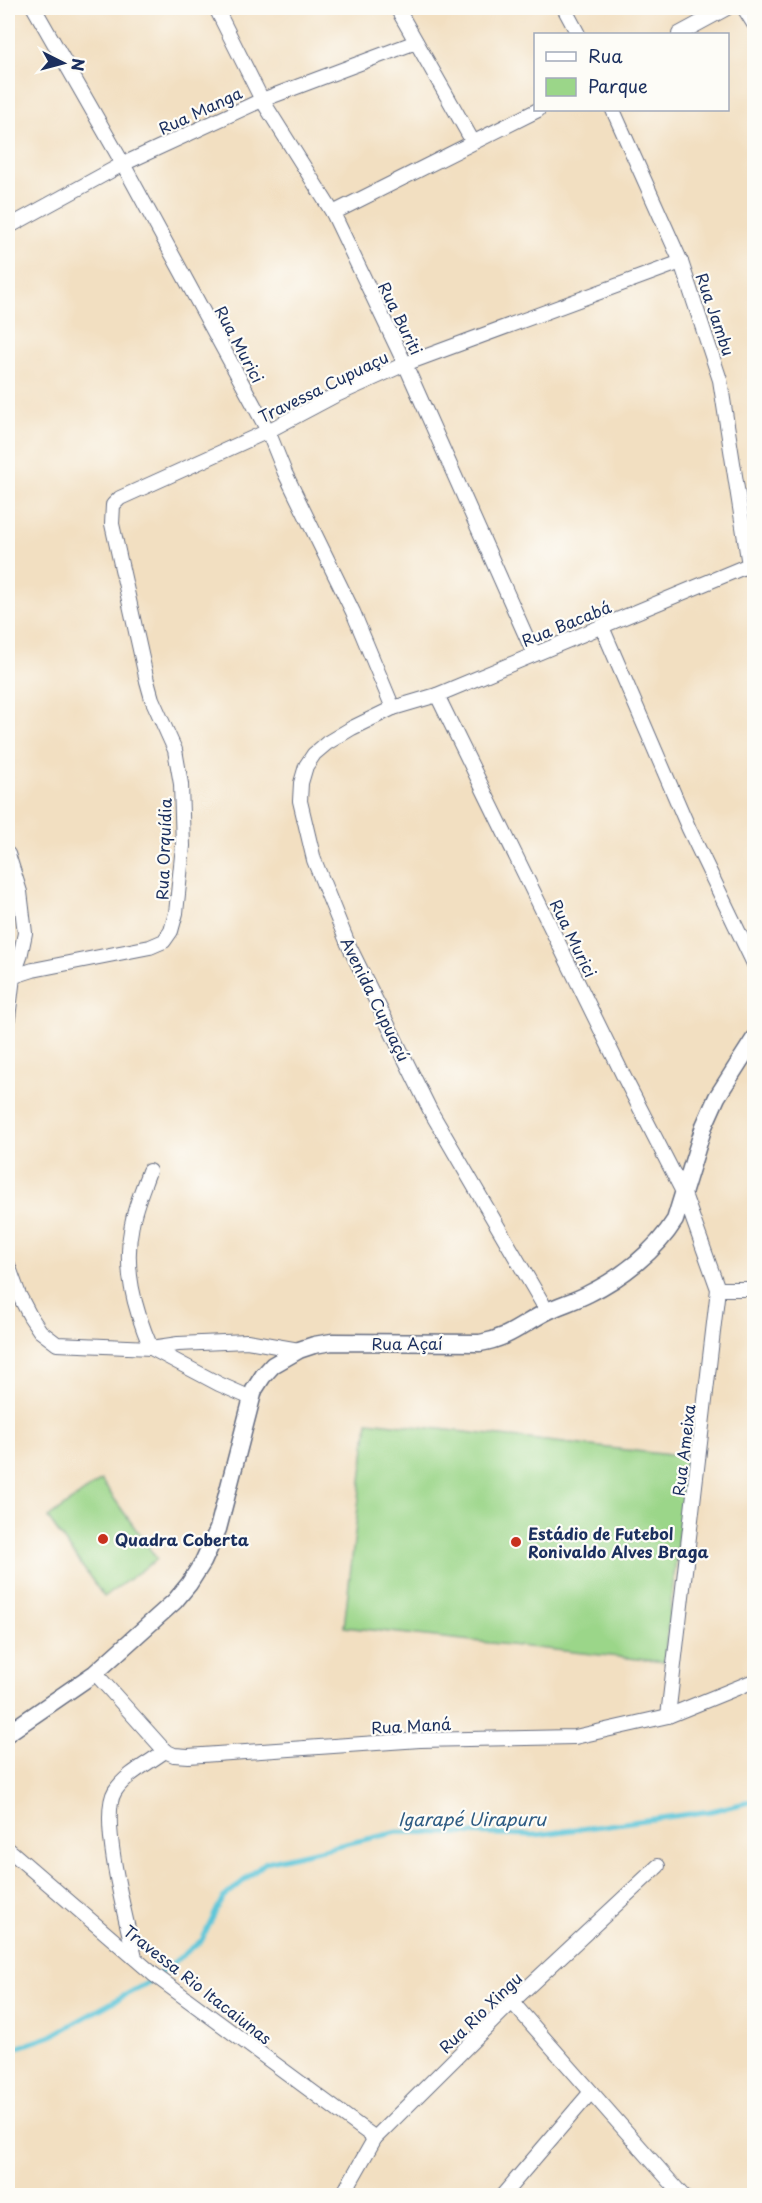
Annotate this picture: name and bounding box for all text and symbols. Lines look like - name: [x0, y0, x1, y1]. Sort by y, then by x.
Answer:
- north arrow: [33, 33, 93, 93]
- legend: [534, 33, 729, 111]
- text: Rua: [588, 42, 623, 69]
- text: N: [66, 57, 92, 72]
- text: Parque: [588, 72, 648, 99]
- street label: Rua Manga: [154, 80, 246, 140]
- street label: Rua Jambu: [691, 269, 741, 359]
- street label: Rua Buriti: [373, 277, 429, 359]
- street label: Rua Murici: [210, 301, 270, 387]
- street label: Travessa Cupuaçu: [254, 344, 392, 428]
- street label: Rua Bacabá: [518, 594, 614, 652]
- street label: Rua Orquídia: [149, 797, 177, 900]
- street label: Rua Murici: [545, 895, 603, 981]
- street label: Avenida Cupuaçú: [336, 933, 416, 1065]
- street label: Rua Açaí: [372, 1331, 443, 1355]
- street label: Rua Ameixa: [665, 1403, 701, 1497]
- place label: Estádio de Futebol Ronivaldo Alves Braga: [528, 1521, 709, 1563]
- place label: Quadra Coberta: [115, 1527, 249, 1551]
- marker: Quadra Coberta: [96, 1532, 110, 1546]
- marker: Estádio de Futebol Ronivaldo Alves Braga: [509, 1535, 523, 1549]
- street label: Rua Maná: [370, 1711, 452, 1739]
- water label: Igarapé Uirapuru: [398, 1805, 547, 1832]
- street label: Travessa Rio Itacaiunas: [119, 1918, 277, 2050]
- street label: Rua Rio Xingu: [433, 1966, 527, 2058]

